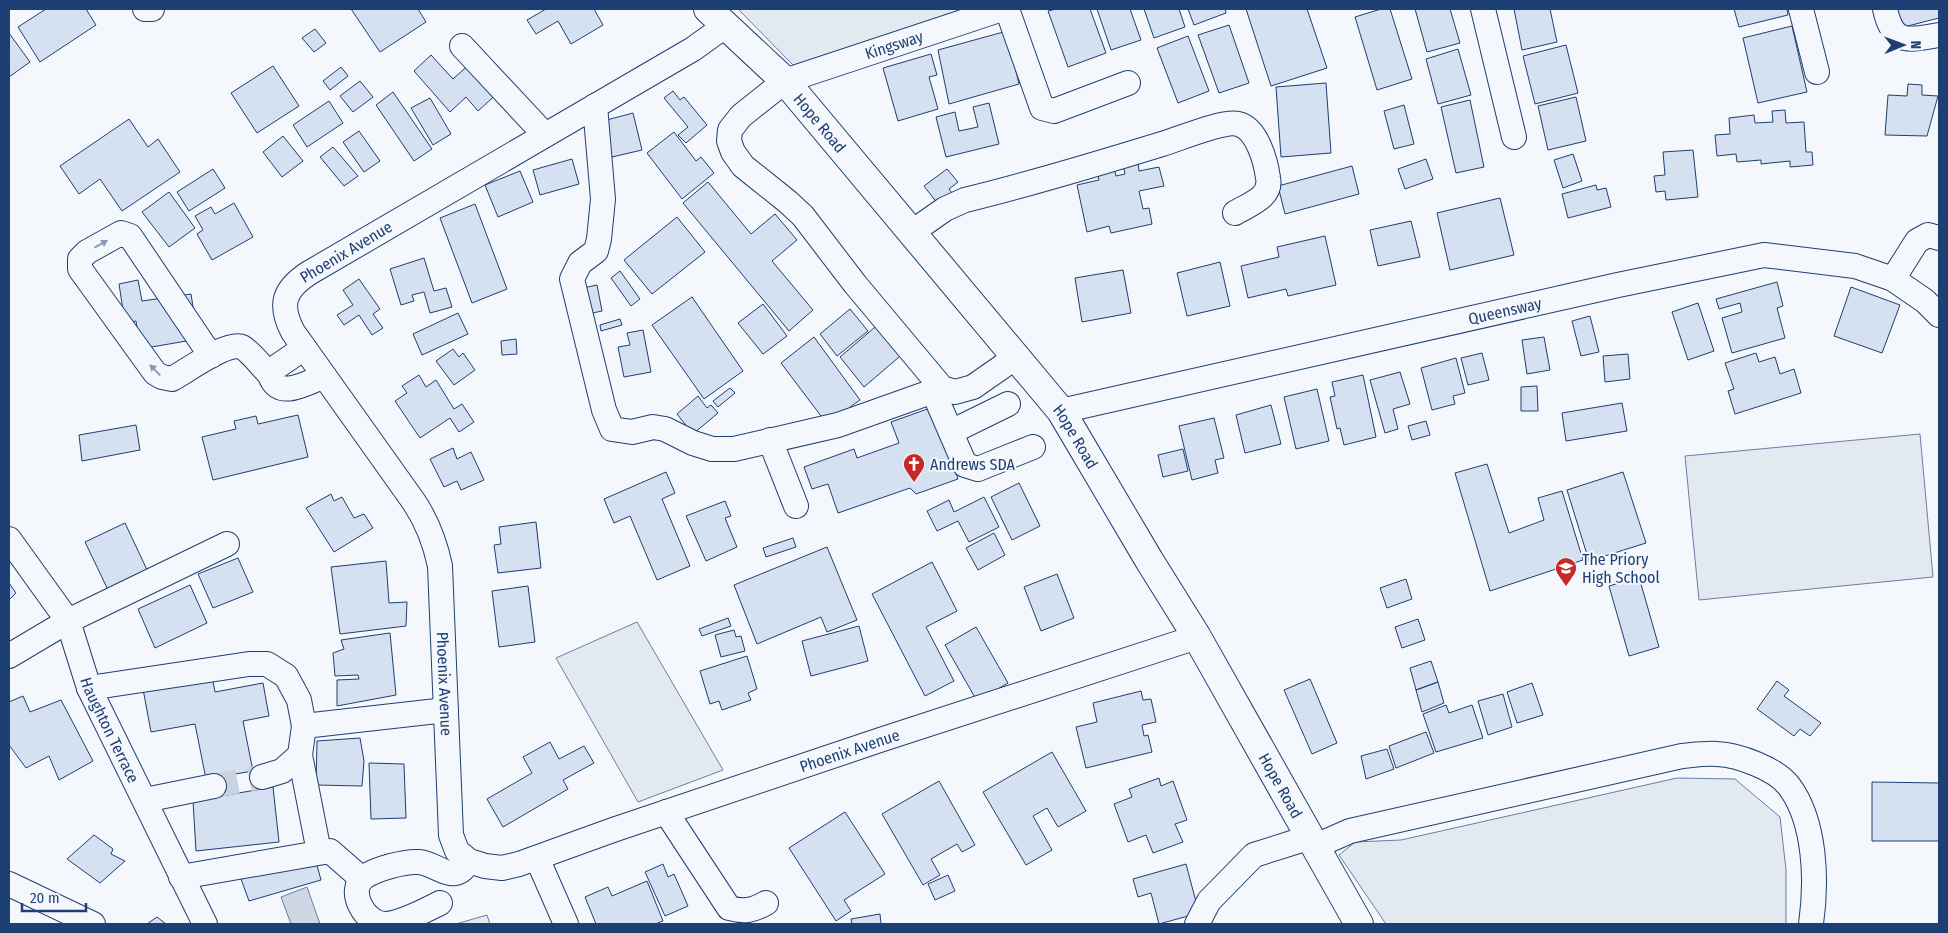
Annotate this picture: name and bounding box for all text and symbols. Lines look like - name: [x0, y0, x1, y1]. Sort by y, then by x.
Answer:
- north arrow: [1878, 20, 1928, 70]
- street label: Kingsway: [862, 26, 926, 63]
- text: N: [1907, 40, 1924, 49]
- street label: Hope Road: [790, 89, 850, 156]
- street label: Phoenix Avenue: [296, 217, 396, 287]
- one-way arrow: [95, 240, 108, 249]
- street label: Queensway: [1466, 293, 1544, 328]
- one-way arrow: [149, 365, 161, 377]
- street label: Hope Road: [1050, 400, 1102, 472]
- church icon: Andrews SDA: [902, 452, 926, 483]
- place label: Andrews SDA: [930, 455, 1016, 474]
- place label: The Priory High School: [1582, 550, 1660, 587]
- school or university icon: The Priory High School: [1554, 556, 1578, 587]
- street label: Phoenix Avenue: [433, 631, 456, 736]
- street label: Haughton Terrace: [77, 675, 144, 786]
- street label: Phoenix Avenue: [797, 725, 902, 776]
- street label: Hope Road: [1255, 750, 1307, 821]
- scale bar: [22, 880, 86, 912]
- text: 20 m: [30, 889, 60, 907]

